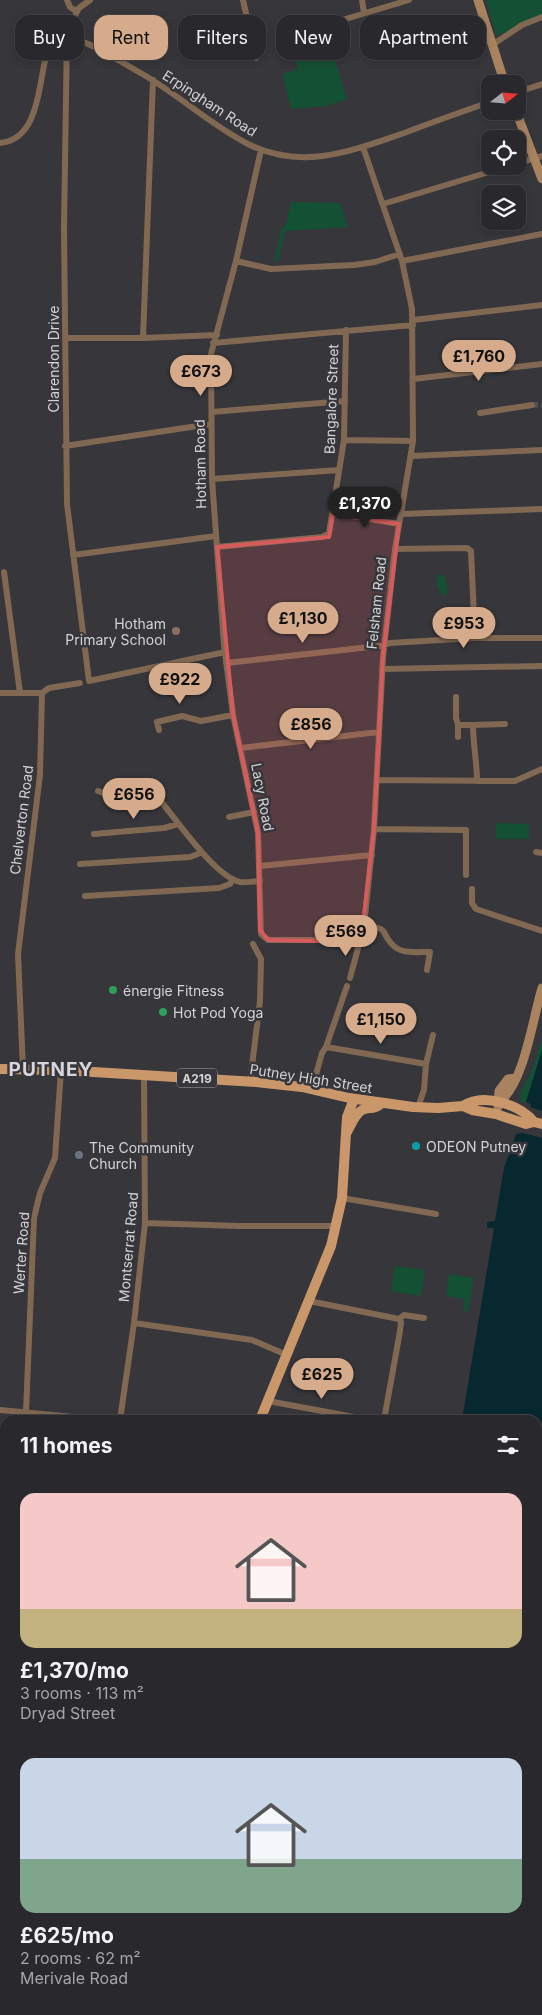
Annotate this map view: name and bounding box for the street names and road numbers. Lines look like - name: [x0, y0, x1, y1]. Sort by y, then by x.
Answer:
- street label: Erpingham Road: [160, 66, 260, 140]
- street label: Clarendon Drive: [45, 306, 62, 412]
- street label: Bangalore Street: [321, 343, 341, 454]
- street label: Hotham Road: [191, 419, 209, 509]
- street label: Felsham Road: [363, 556, 389, 650]
- street label: Lacy Road: [248, 761, 278, 833]
- street label: Chelverton Road: [6, 764, 36, 876]
- street label: Putney High Street: [248, 1060, 374, 1096]
- road number: A219: [177, 1068, 217, 1088]
- street label: Montserrat Road: [115, 1191, 141, 1303]
- street label: Werter Road: [10, 1211, 32, 1295]

